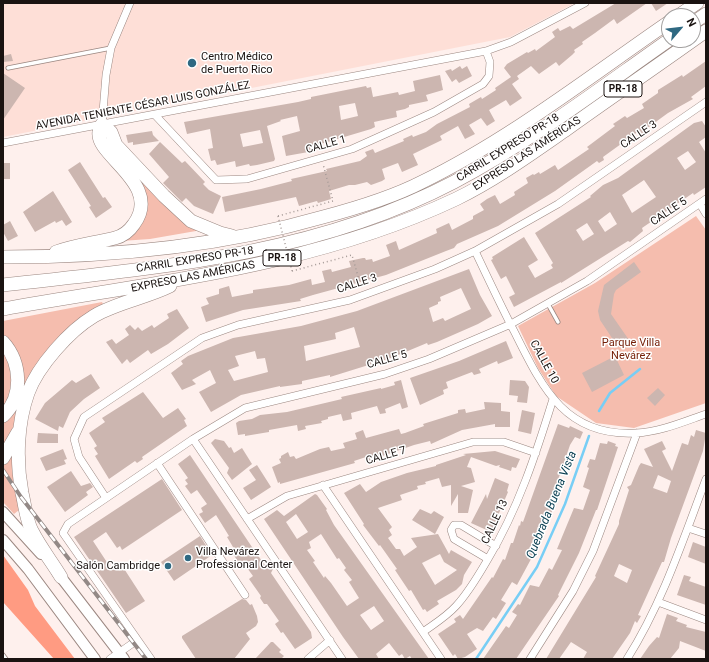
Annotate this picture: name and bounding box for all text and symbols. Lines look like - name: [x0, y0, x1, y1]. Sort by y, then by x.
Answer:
- north arrow: [661, 8, 701, 48]
- text: N: [684, 16, 699, 29]
- place label: Centro Médico de Puerto Rico: [201, 50, 273, 76]
- marker: Centro Médico de Puerto Rico: [186, 57, 198, 69]
- street label: AVENIDA TENIENTE CÉSAR LUIS GONZÁLEZ: [35, 79, 251, 133]
- road number: PR-18: [604, 81, 642, 97]
- street label: CARRIL EXPRESO PR-18: [454, 111, 562, 185]
- street label: EXPRESO LAS AMÉRICAS: [471, 114, 583, 194]
- street label: CALLE 3: [618, 118, 660, 152]
- street label: CALLE 1: [304, 133, 348, 157]
- street label: CALLE 5: [648, 195, 690, 229]
- street label: CARRIL EXPRESO PR-18: [135, 244, 255, 276]
- road number: PR-18: [263, 250, 301, 266]
- street label: EXPRESO LAS AMÉRICAS: [130, 258, 256, 296]
- street label: CALLE 3: [335, 271, 379, 297]
- park label: Parque Villa Nevárez: [602, 336, 660, 362]
- street label: CALLE 10: [527, 338, 561, 386]
- street label: CALLE 5: [365, 348, 409, 372]
- street label: CALLE 7: [364, 444, 408, 468]
- water label: Quebrada Buena Vista: [524, 449, 580, 561]
- street label: CALLE 13: [479, 498, 511, 546]
- place label: Villa Nevárez Professional Center: [196, 545, 292, 571]
- marker: Villa Nevárez Professional Center: [183, 553, 193, 563]
- place label: Salón Cambridge: [76, 559, 160, 573]
- marker: Salón Cambridge: [163, 561, 173, 571]

